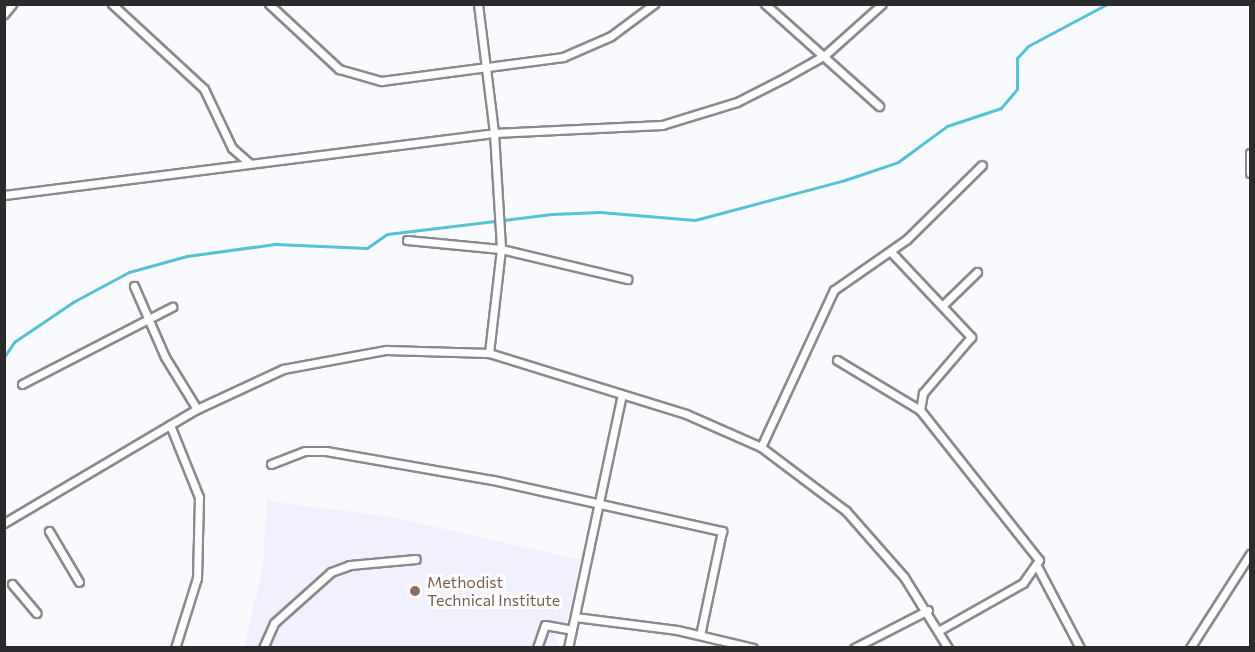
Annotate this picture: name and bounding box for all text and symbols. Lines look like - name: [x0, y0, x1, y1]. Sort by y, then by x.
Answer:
- place label: Methodist Technical Institute: [427, 572, 560, 610]
- marker: Methodist Technical Institute: [408, 584, 422, 598]

